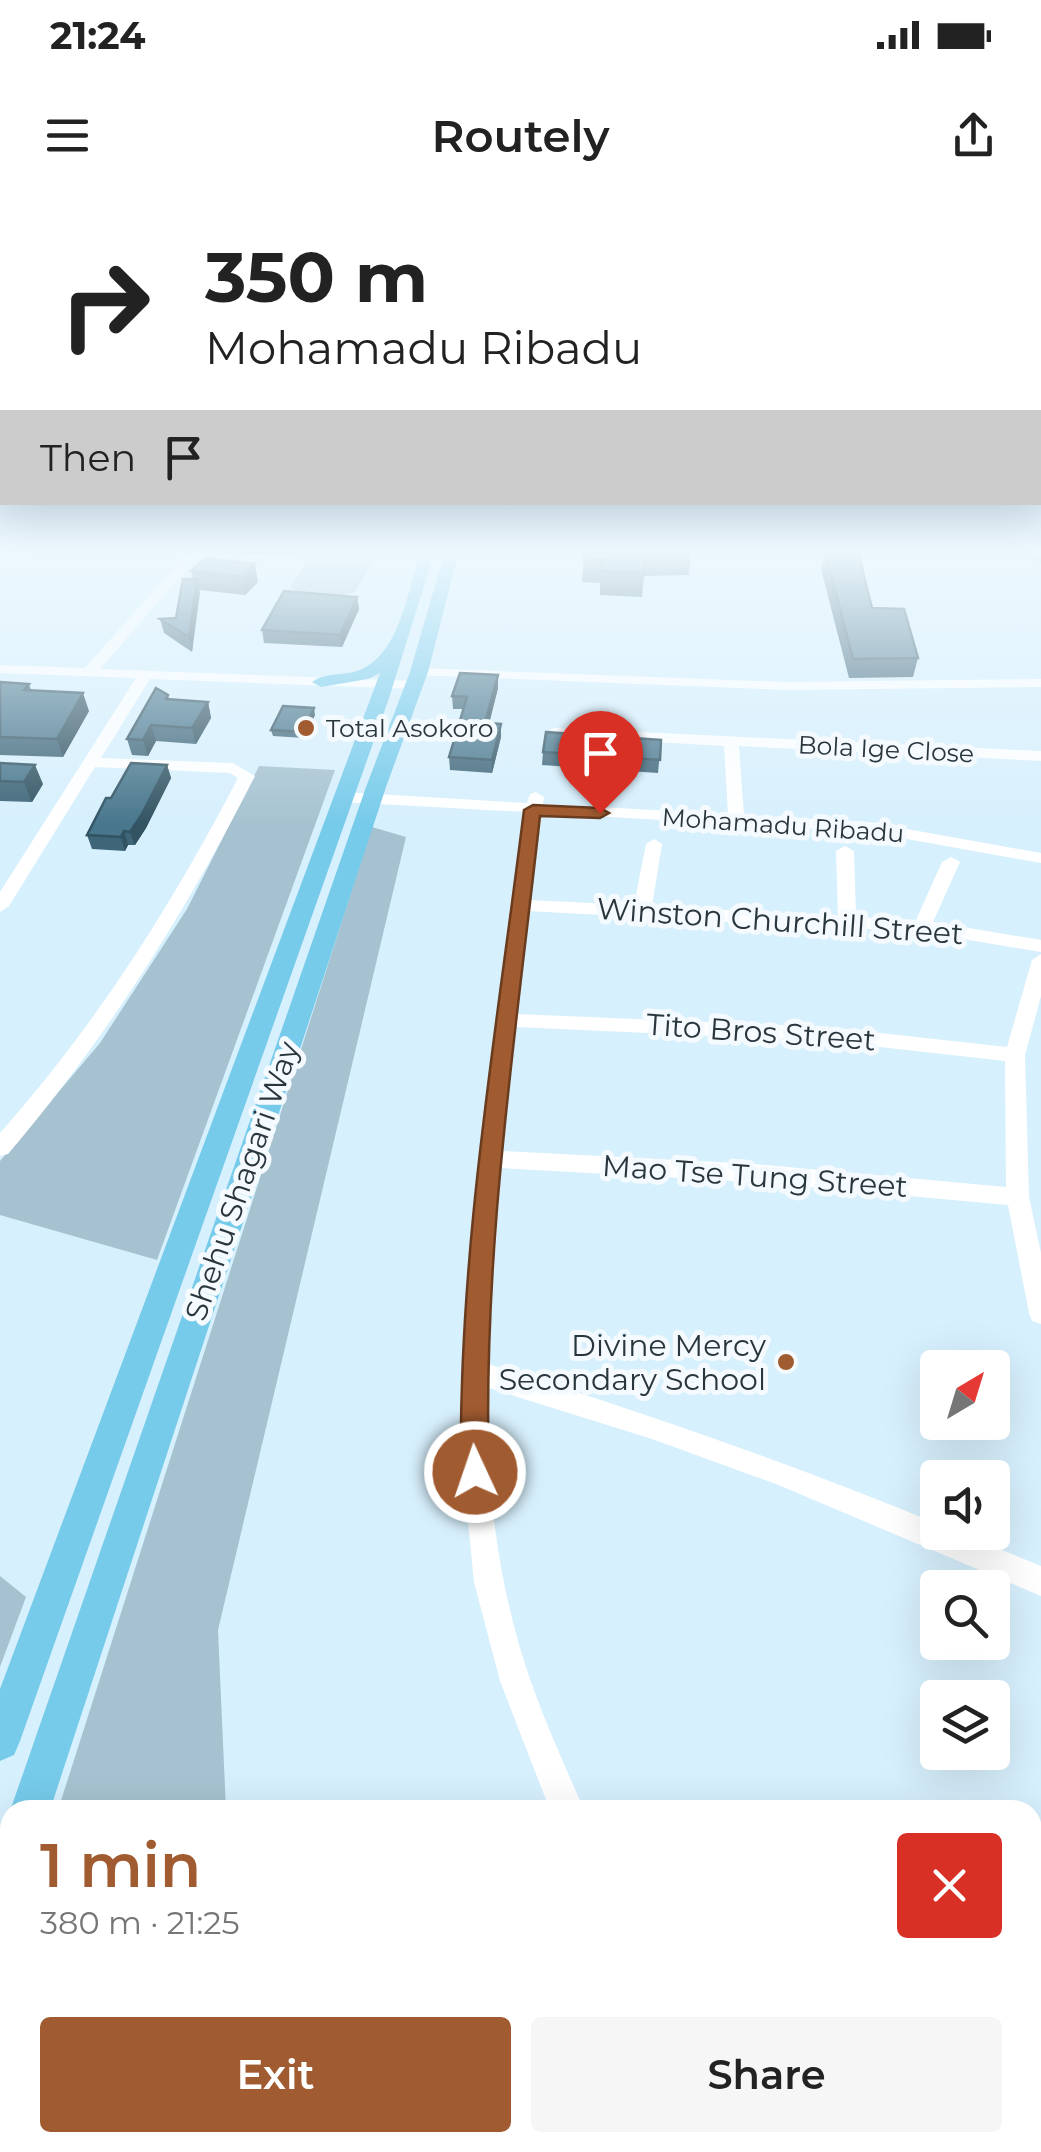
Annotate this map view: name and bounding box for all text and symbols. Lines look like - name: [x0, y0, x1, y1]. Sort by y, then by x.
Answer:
- text: 21:24: [50, 12, 146, 59]
- icon: menu: [40, 108, 95, 163]
- text: Routely: [432, 108, 609, 163]
- icon: share: [946, 108, 1001, 163]
- text: 350 m: [205, 234, 428, 320]
- icon: right: [40, 240, 170, 370]
- text: Mohamadu Ribadu: [205, 320, 642, 375]
- icon: arrive: [156, 430, 211, 485]
- text: Then: [40, 434, 136, 481]
- pin: [558, 711, 643, 814]
- place label: Total Asokoro: [326, 713, 493, 743]
- marker: Total Asokoro: [295, 717, 317, 739]
- icon: arrive: [573, 726, 628, 781]
- street label: Bola Ige Close: [797, 729, 975, 769]
- street label: Mohamadu Ribadu: [661, 802, 905, 848]
- street label: Winston Churchill Street: [595, 890, 965, 952]
- street label: Tito Bros Street: [645, 1006, 877, 1058]
- street label: Shehu Shagari Way: [177, 1036, 307, 1325]
- street label: Mao Tse Tung Street: [601, 1147, 909, 1205]
- place label: Divine Mercy Secondary School: [499, 1327, 767, 1398]
- north arrow: [920, 1350, 1010, 1440]
- map controls: [920, 1350, 1010, 1770]
- marker: Divine Mercy Secondary School: [775, 1351, 797, 1373]
- position arrow: [423, 1420, 527, 1524]
- button: sound: [920, 1460, 1010, 1550]
- button: search: [920, 1570, 1010, 1660]
- button: layers: [920, 1680, 1010, 1770]
- text: 1 min: [40, 1829, 201, 1902]
- button: close: [897, 1833, 1002, 1938]
- text: 380 m · 21:25: [40, 1903, 240, 1942]
- button: Exit: [40, 2017, 511, 2132]
- button: Share: [531, 2017, 1002, 2132]

